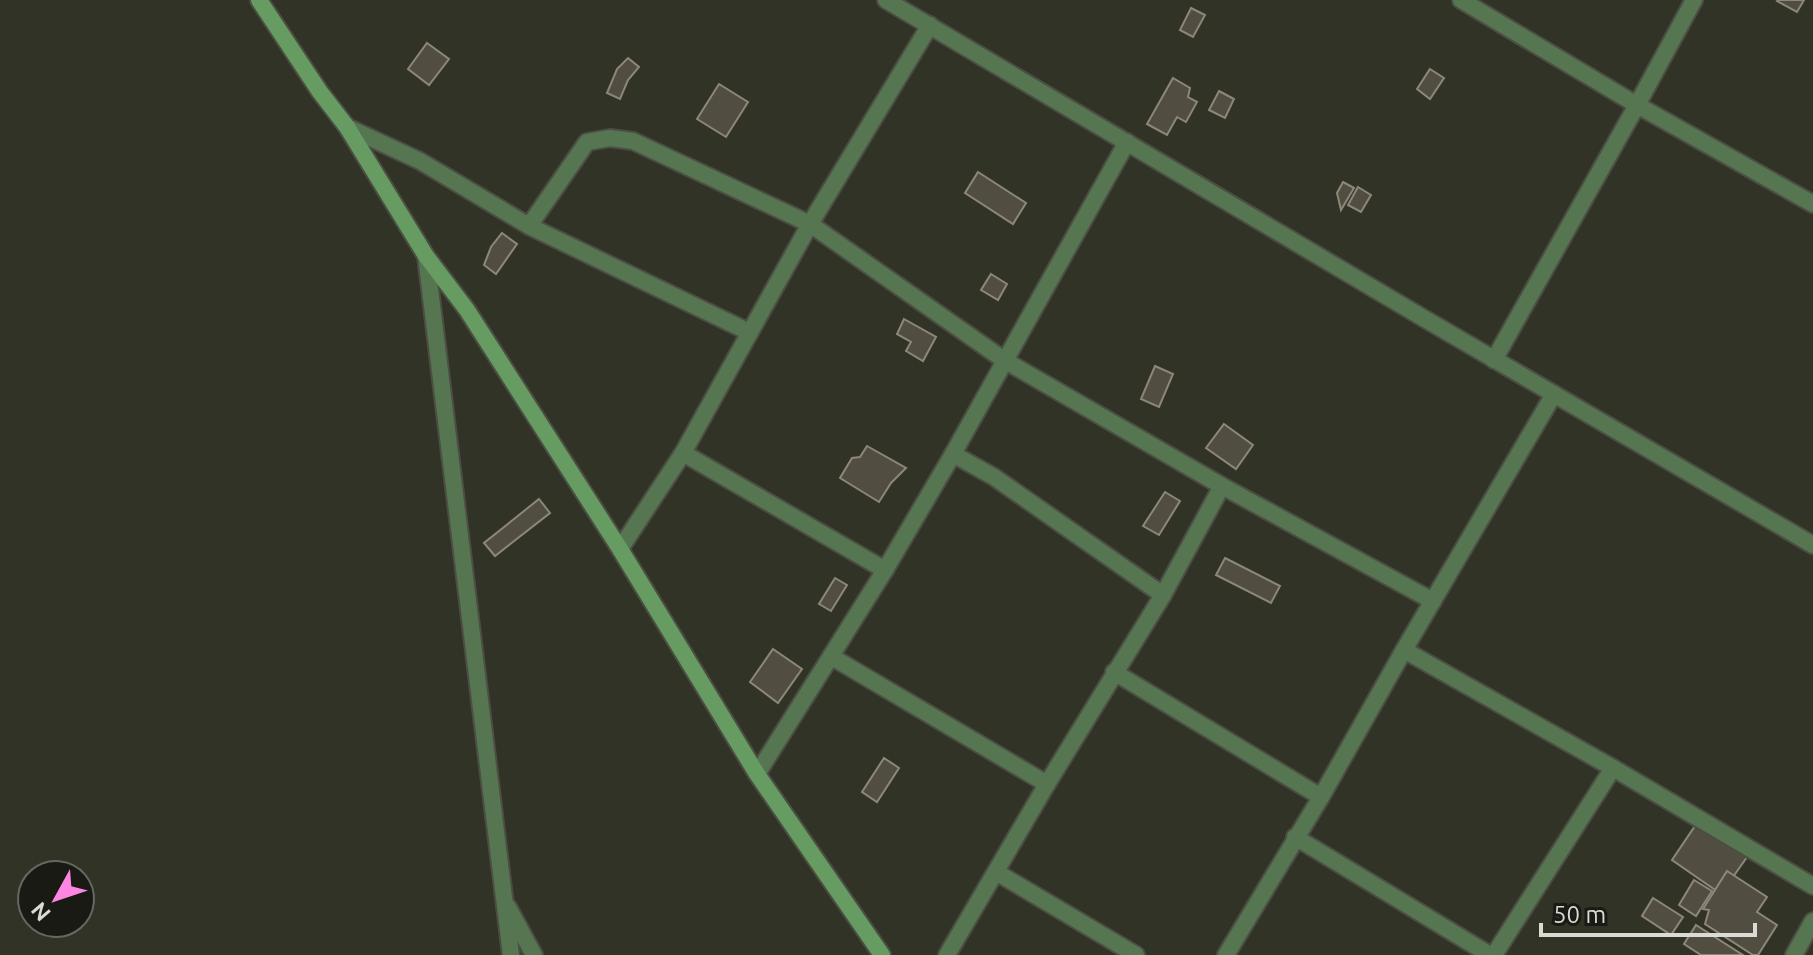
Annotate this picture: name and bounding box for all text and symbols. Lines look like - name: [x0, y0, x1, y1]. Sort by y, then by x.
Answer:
- north arrow: [16, 859, 96, 939]
- scale bar: [1541, 887, 1755, 937]
- text: N: [25, 898, 55, 927]
- text: 50 m: [1553, 901, 1606, 928]

